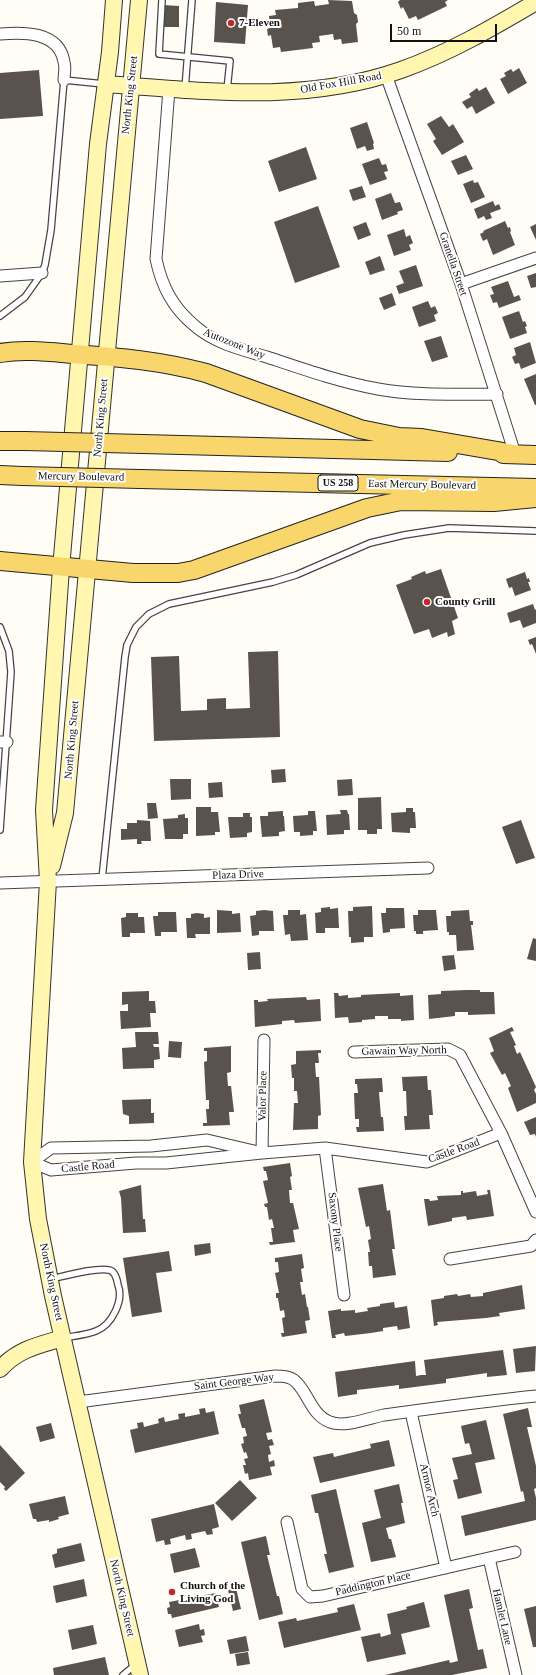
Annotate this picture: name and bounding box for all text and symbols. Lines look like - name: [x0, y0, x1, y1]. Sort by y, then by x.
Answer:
- place label: 7-Eleven: [239, 16, 280, 30]
- scale bar: [392, 16, 499, 42]
- marker: 7-Eleven: [226, 18, 236, 28]
- text: 50 m: [397, 24, 421, 38]
- street label: North King Street: [119, 55, 141, 135]
- street label: Old Fox Hill Road: [299, 69, 383, 97]
- street label: Granella Street: [436, 231, 470, 297]
- street label: Autozone Way: [201, 326, 267, 362]
- street label: North King Street: [91, 378, 111, 458]
- street label: Mercury Boulevard: [38, 470, 124, 484]
- road number: US 258: [318, 475, 358, 491]
- street label: East Mercury Boulevard: [368, 477, 476, 493]
- place label: County Grill: [435, 595, 495, 609]
- marker: County Grill: [422, 597, 432, 607]
- street label: North King Street: [62, 700, 82, 780]
- street label: Plaza Drive: [212, 868, 264, 882]
- street label: Gawain Way North: [361, 1044, 447, 1058]
- street label: Valor Place: [256, 1071, 270, 1121]
- street label: Castle Road: [427, 1136, 481, 1166]
- street label: Castle Road: [61, 1158, 115, 1176]
- street label: Saxony Place: [325, 1192, 345, 1252]
- street label: North King Street: [36, 1242, 66, 1322]
- street label: Saint George Way: [193, 1371, 275, 1393]
- street label: Armor Arch: [416, 1462, 442, 1518]
- street label: North King Street: [107, 1558, 137, 1638]
- street label: Paddington Place: [334, 1569, 412, 1599]
- place label: Church of the Living God: [180, 1579, 245, 1605]
- marker: Church of the Living God: [167, 1587, 177, 1597]
- street label: Hamlet Lane: [489, 1588, 515, 1646]

